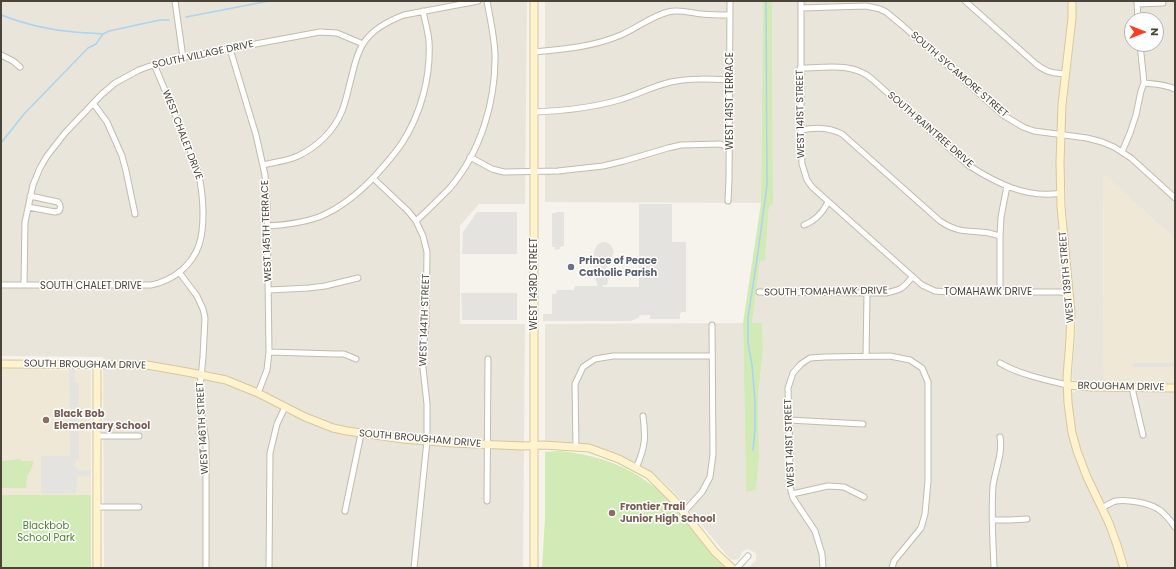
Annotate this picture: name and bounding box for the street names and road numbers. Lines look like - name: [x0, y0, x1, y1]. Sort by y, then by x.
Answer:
- street label: SOUTH SYCAMORE STREET: [908, 29, 1010, 121]
- street label: SOUTH VILLAGE DRIVE: [151, 38, 255, 72]
- street label: WEST 141ST TERRACE: [724, 52, 736, 150]
- street label: WEST 141ST STREET: [794, 70, 808, 158]
- street label: WEST CHALET DRIVE: [159, 88, 205, 182]
- street label: SOUTH RAINTREE DRIVE: [885, 89, 975, 171]
- street label: WEST 145TH TERRACE: [259, 180, 275, 282]
- street label: WEST 139TH STREET: [1057, 231, 1077, 323]
- street label: WEST 143RD STREET: [528, 237, 540, 331]
- street label: WEST 144TH STREET: [417, 273, 433, 367]
- street label: SOUTH CHALET DRIVE: [40, 280, 142, 292]
- street label: SOUTH TOMAHAWK DRIVE: [764, 285, 888, 299]
- street label: TOMAHAWK DRIVE: [944, 286, 1032, 298]
- street label: SOUTH BROUGHAM DRIVE: [24, 358, 146, 372]
- street label: BROUGHAM DRIVE: [1077, 380, 1165, 394]
- street label: WEST 146TH STREET: [195, 381, 211, 475]
- street label: WEST 141ST STREET: [782, 399, 798, 487]
- street label: SOUTH BROUGHAM DRIVE: [358, 428, 482, 450]

